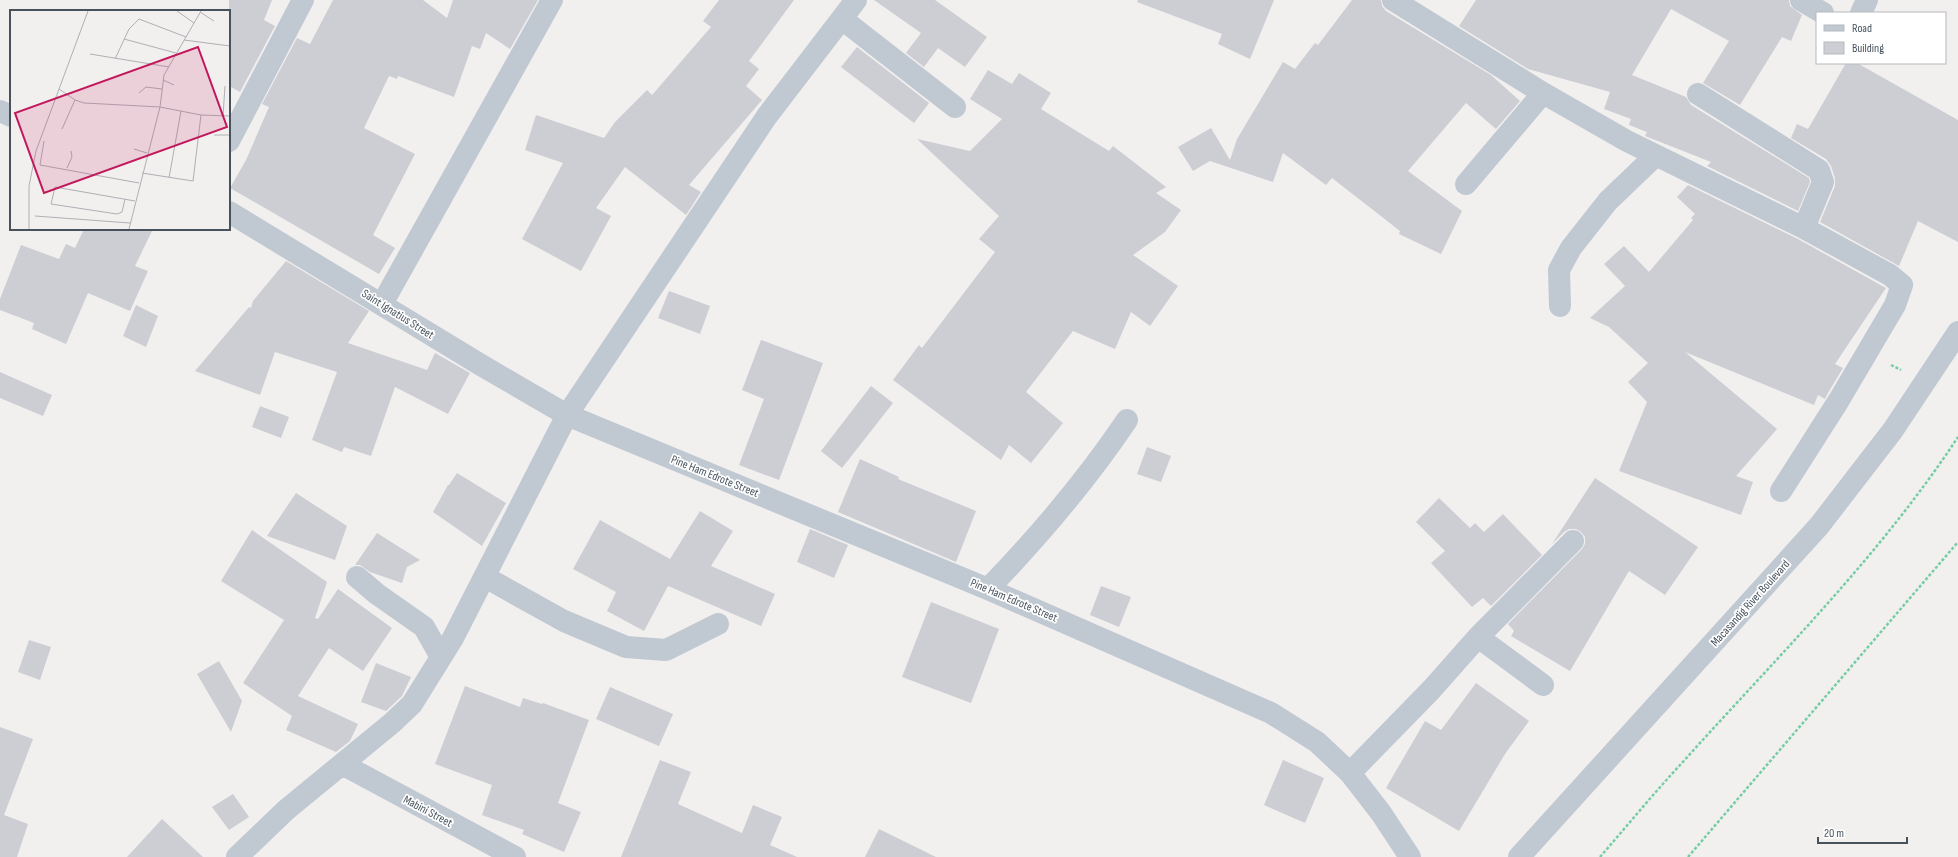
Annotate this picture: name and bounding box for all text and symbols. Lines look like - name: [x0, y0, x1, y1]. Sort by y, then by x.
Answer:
- inset map: [10, 10, 230, 230]
- legend: [1816, 12, 1946, 64]
- text: Road: [1852, 21, 1872, 36]
- text: Building: [1852, 41, 1884, 56]
- street label: Saint Ignatius Street: [359, 286, 437, 343]
- street label: Pine Ham Edrote Street: [669, 452, 761, 501]
- street label: Macasandig River Boulevard: [1708, 557, 1793, 650]
- street label: Pine Ham Edrote Street: [968, 575, 1060, 626]
- street label: Mabini Street: [401, 792, 455, 831]
- scale bar: [1818, 819, 1907, 845]
- text: 20 m: [1824, 826, 1844, 841]

